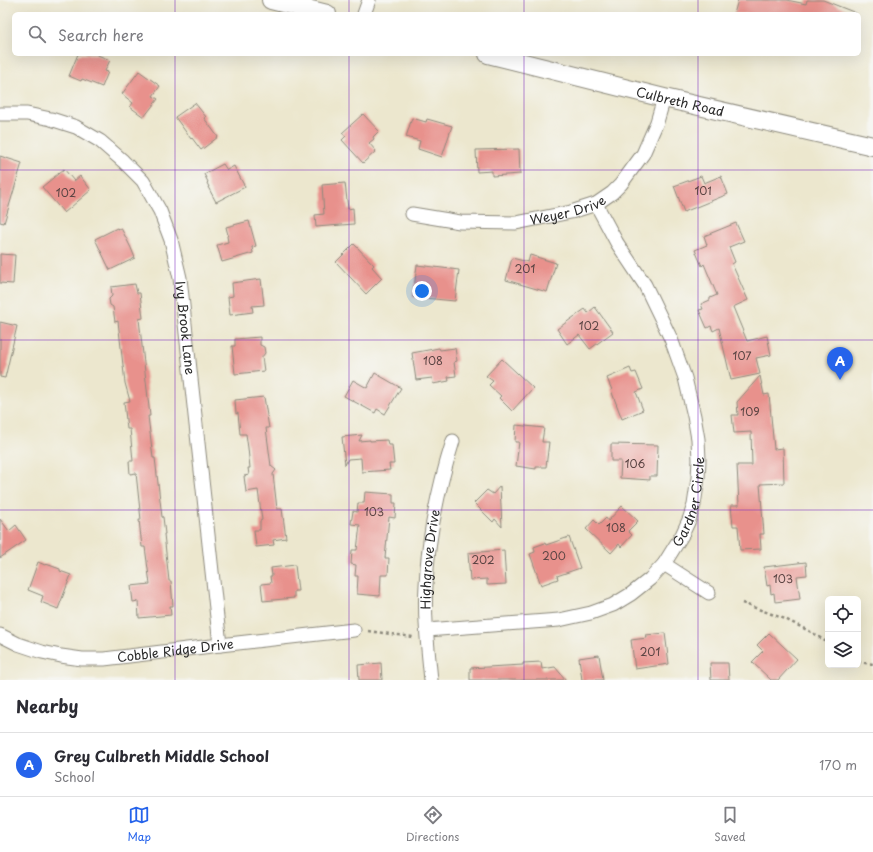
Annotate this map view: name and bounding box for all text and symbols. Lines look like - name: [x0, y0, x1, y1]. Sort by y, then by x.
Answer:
- search box: [12, 12, 861, 56]
- icon: search: [26, 23, 48, 45]
- text: Search here: [58, 23, 144, 46]
- street label: Culbreth Road: [634, 81, 726, 121]
- house number: 101: [694, 182, 712, 199]
- house number: 102: [56, 184, 76, 201]
- street label: Weyer Drive: [528, 190, 609, 229]
- house number: 201: [515, 260, 535, 277]
- street label: Ivy Brook Lane: [171, 280, 200, 376]
- your location: [412, 281, 432, 301]
- house number: 102: [579, 317, 599, 334]
- house number: 107: [733, 347, 751, 364]
- pin: A: [827, 347, 853, 380]
- house number: 108: [423, 352, 443, 369]
- house number: 109: [740, 403, 760, 420]
- house number: 106: [625, 455, 646, 472]
- street label: Gardner Circle: [667, 456, 708, 550]
- house number: 103: [364, 503, 384, 520]
- street label: Highgrove Drive: [415, 508, 444, 610]
- house number: 108: [606, 519, 626, 536]
- house number: 200: [542, 547, 566, 564]
- house number: 202: [471, 551, 495, 568]
- house number: 103: [773, 570, 793, 587]
- map controls: [825, 596, 861, 668]
- button: locate: [825, 596, 861, 632]
- button: layers: [825, 632, 861, 668]
- street label: Cobble Ridge Drive: [116, 634, 235, 666]
- house number: 201: [640, 643, 660, 660]
- text: Nearby: [16, 693, 78, 719]
- text: Grey Culbreth Middle School: [54, 744, 269, 767]
- text: A: [24, 755, 34, 774]
- text: 170 m: [819, 755, 857, 774]
- text: School: [54, 767, 95, 786]
- tab: Map: [127, 804, 151, 845]
- tab: Directions: [406, 804, 459, 845]
- tab: Saved: [714, 804, 746, 845]

